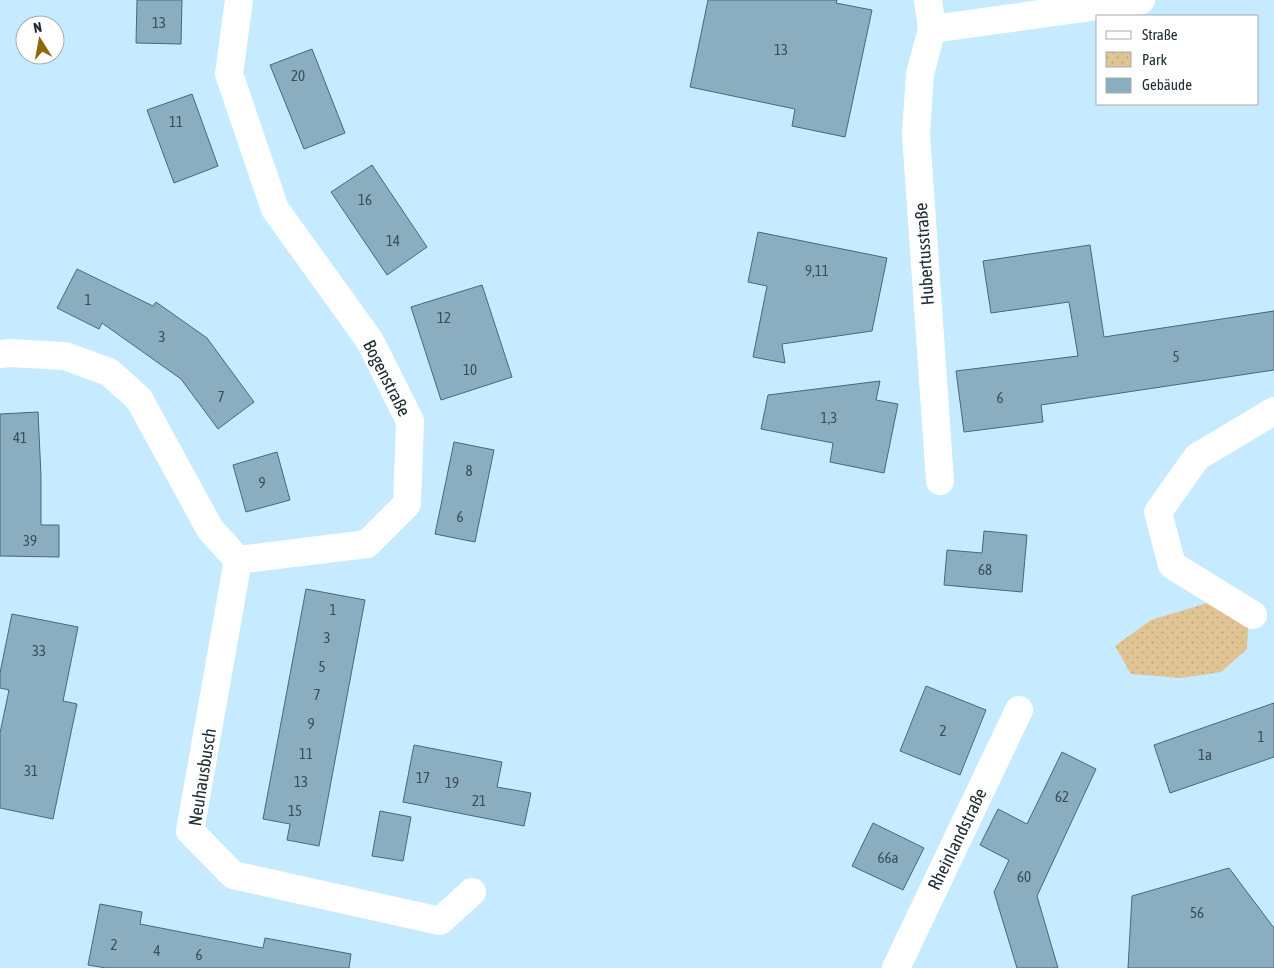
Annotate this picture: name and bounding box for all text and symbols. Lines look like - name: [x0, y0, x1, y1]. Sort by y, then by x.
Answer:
- house number: 13: [152, 14, 166, 31]
- north arrow: [15, 15, 65, 65]
- legend: [1096, 15, 1259, 105]
- text: N: [32, 19, 43, 36]
- text: Straße: [1142, 26, 1178, 43]
- house number: 13: [774, 41, 788, 58]
- text: Park: [1142, 51, 1167, 68]
- house number: 20: [291, 67, 305, 84]
- text: Gebäude: [1142, 76, 1192, 93]
- house number: 11: [169, 113, 183, 130]
- house number: 16: [358, 191, 372, 208]
- street label: Hubertusstraße: [910, 202, 938, 306]
- house number: 14: [386, 232, 400, 249]
- house number: 9,11: [805, 262, 829, 279]
- house number: 1: [84, 291, 92, 308]
- house number: 12: [437, 309, 451, 326]
- house number: 3: [158, 328, 166, 345]
- street label: Bogenstraße: [359, 336, 415, 420]
- house number: 5: [1172, 348, 1180, 365]
- house number: 10: [463, 361, 477, 378]
- house number: 7: [217, 388, 225, 405]
- house number: 6: [996, 389, 1004, 406]
- house number: 1,3: [821, 409, 837, 426]
- house number: 41: [13, 429, 27, 446]
- house number: 8: [465, 462, 473, 479]
- house number: 9: [258, 474, 266, 491]
- house number: 6: [456, 508, 464, 525]
- house number: 39: [23, 532, 37, 549]
- house number: 68: [978, 561, 992, 578]
- house number: 1: [329, 601, 337, 618]
- house number: 3: [323, 629, 331, 646]
- house number: 33: [32, 642, 46, 659]
- house number: 5: [318, 658, 326, 675]
- house number: 7: [313, 686, 321, 703]
- house number: 9: [307, 715, 315, 732]
- house number: 2: [939, 722, 947, 739]
- street label: Neuhausbusch: [184, 727, 220, 827]
- house number: 1: [1257, 728, 1265, 745]
- house number: 11: [299, 745, 313, 762]
- house number: 1a: [1198, 746, 1212, 763]
- house number: 31: [24, 762, 38, 779]
- house number: 17: [416, 769, 430, 786]
- house number: 13: [294, 773, 308, 790]
- house number: 19: [445, 774, 459, 791]
- street label: Rheinlandstraße: [923, 785, 991, 893]
- house number: 62: [1055, 788, 1069, 805]
- house number: 21: [472, 792, 486, 809]
- house number: 15: [288, 802, 302, 819]
- house number: 66a: [877, 849, 899, 866]
- house number: 60: [1017, 868, 1031, 885]
- house number: 56: [1190, 904, 1204, 921]
- house number: 2: [110, 936, 118, 953]
- house number: 4: [153, 942, 161, 959]
- house number: 6: [195, 946, 203, 963]

